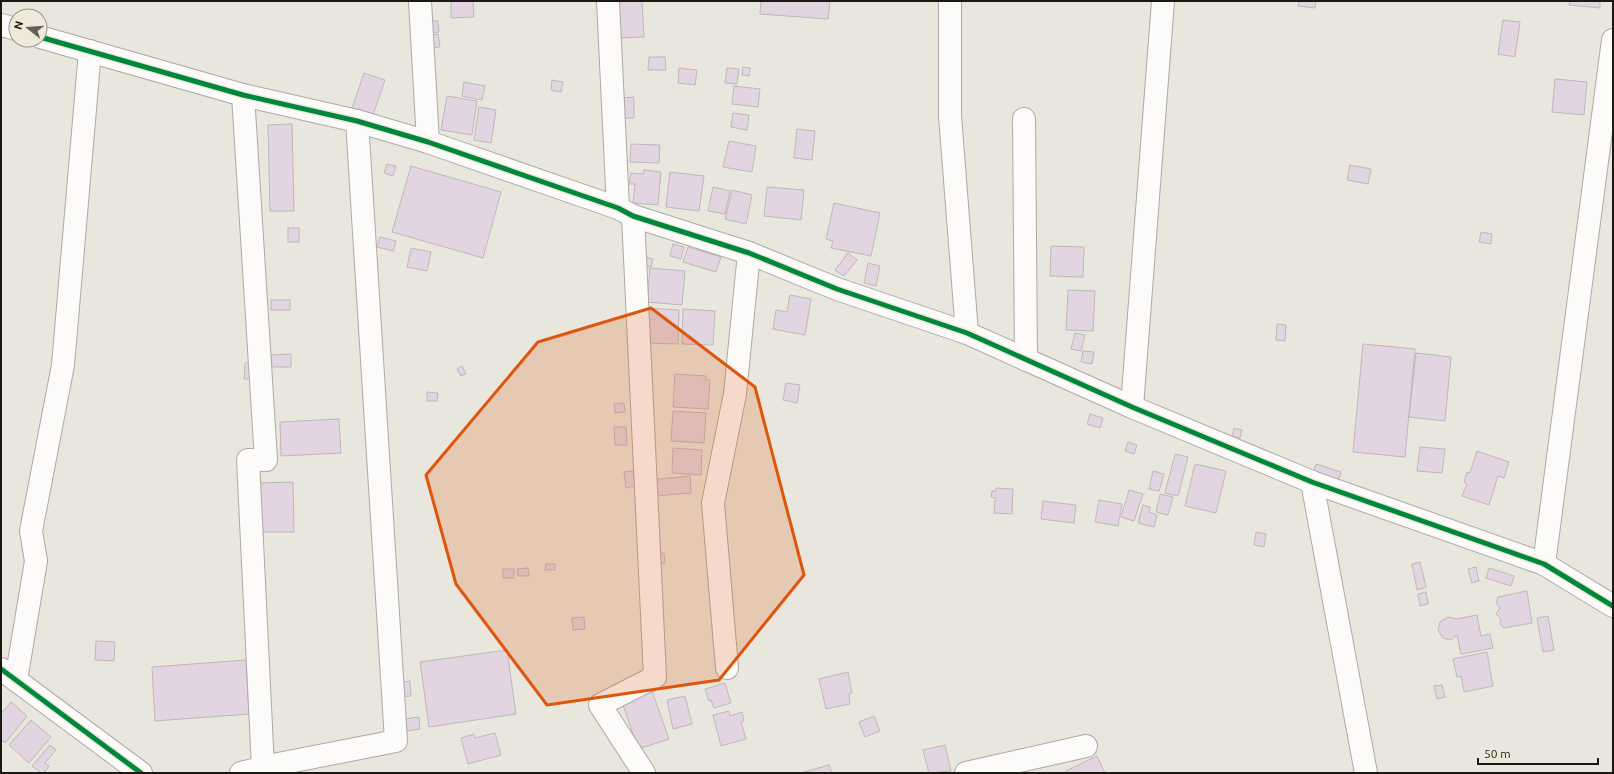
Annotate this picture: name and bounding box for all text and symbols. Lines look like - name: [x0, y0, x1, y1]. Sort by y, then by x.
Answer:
- north arrow: [8, 8, 48, 48]
- text: N: [11, 19, 25, 31]
- scale bar: [1478, 740, 1598, 766]
- text: 50 m: [1484, 747, 1511, 760]

